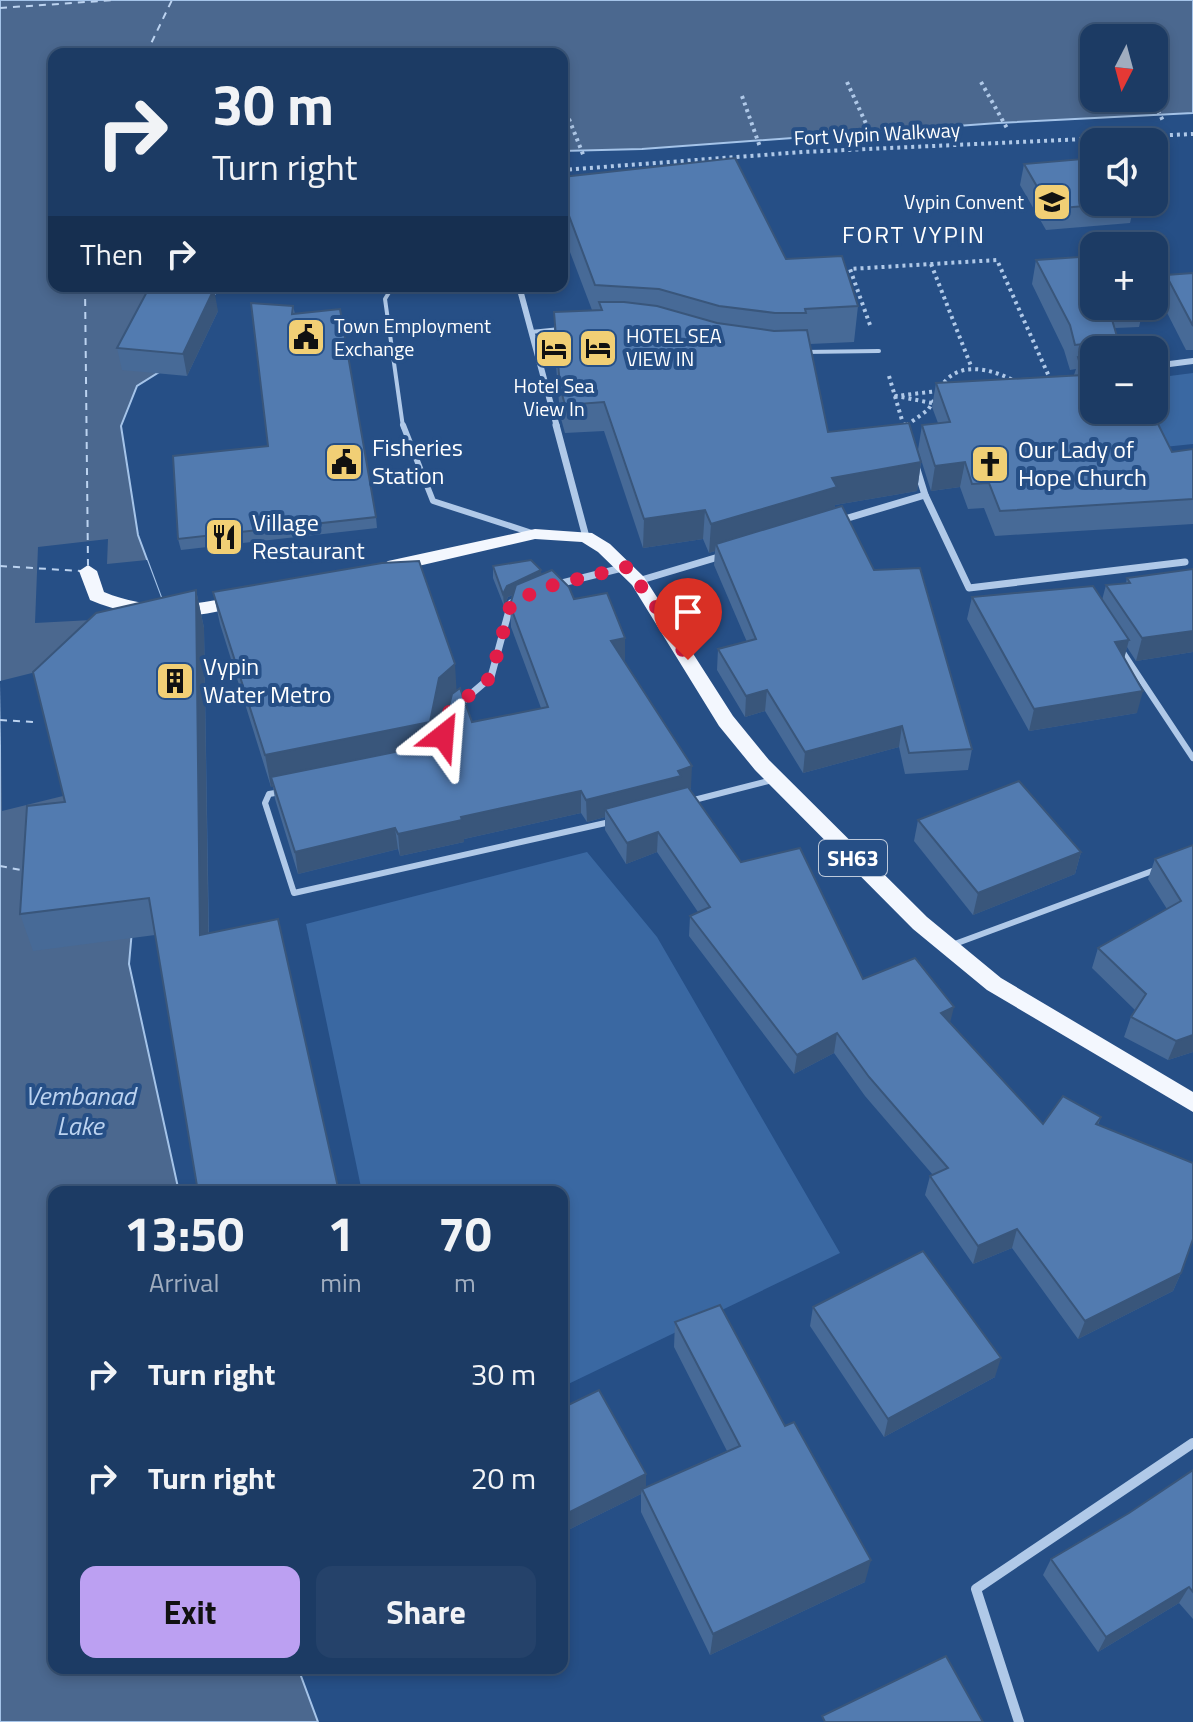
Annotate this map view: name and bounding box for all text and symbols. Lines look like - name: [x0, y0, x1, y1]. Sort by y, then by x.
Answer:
- north arrow: [1080, 24, 1168, 112]
- map controls: [1080, 24, 1168, 424]
- text: 30 m: [212, 62, 334, 147]
- icon: right: [80, 80, 184, 184]
- street label: Fort Vypin Walkway: [793, 114, 961, 153]
- button: sound: [1080, 128, 1168, 216]
- text: Turn right: [212, 139, 357, 194]
- school or university icon: Vypin Convent: [1031, 181, 1073, 223]
- place label: Vypin Convent: [904, 186, 1024, 217]
- district label: FORT VYPIN: [842, 216, 986, 252]
- text: Then: [80, 231, 143, 277]
- icon: right: [159, 232, 203, 276]
- button: +: [1080, 232, 1168, 320]
- place label: Town Employment Exchange: [334, 310, 491, 364]
- public building icon: Town Employment Exchange: [285, 316, 327, 358]
- place label: HOTEL SEA VIEW IN: [626, 320, 722, 374]
- hotel icon: HOTEL SEA VIEW IN: [577, 327, 619, 369]
- hotel icon: Hotel Sea View In: [533, 328, 575, 370]
- button: −: [1080, 336, 1168, 424]
- place label: Hotel Sea View In: [514, 370, 594, 424]
- place label: Fisheries Station: [372, 429, 463, 493]
- place label: Our Lady of Hope Church: [1018, 431, 1147, 495]
- public building icon: Fisheries Station: [323, 441, 365, 483]
- church icon: Our Lady of Hope Church: [969, 443, 1011, 485]
- place label: Village Restaurant: [252, 504, 365, 568]
- restaurant icon: Village Restaurant: [203, 516, 245, 558]
- pin: [654, 578, 722, 660]
- icon: arrive: [666, 590, 710, 634]
- place label: Vypin Water Metro: [203, 648, 331, 712]
- building icon: Vypin Water Metro: [154, 660, 196, 702]
- position arrow: [401, 694, 485, 778]
- road number: SH63: [819, 840, 887, 876]
- water label: Vembanad Lake: [25, 1076, 138, 1145]
- text: 13:50: [124, 1197, 244, 1270]
- text: 1: [328, 1197, 354, 1270]
- text: 70: [438, 1197, 492, 1270]
- text: Arrival: [149, 1263, 219, 1302]
- text: min: [320, 1263, 362, 1302]
- text: m: [454, 1263, 476, 1302]
- text: Turn right: [148, 1351, 276, 1397]
- text: 30 m: [471, 1351, 536, 1397]
- icon: right: [80, 1352, 124, 1396]
- text: Turn right: [148, 1455, 276, 1501]
- text: 20 m: [471, 1455, 536, 1501]
- icon: right: [80, 1456, 124, 1500]
- button: Exit: [80, 1566, 300, 1658]
- button: Share: [316, 1566, 536, 1658]

